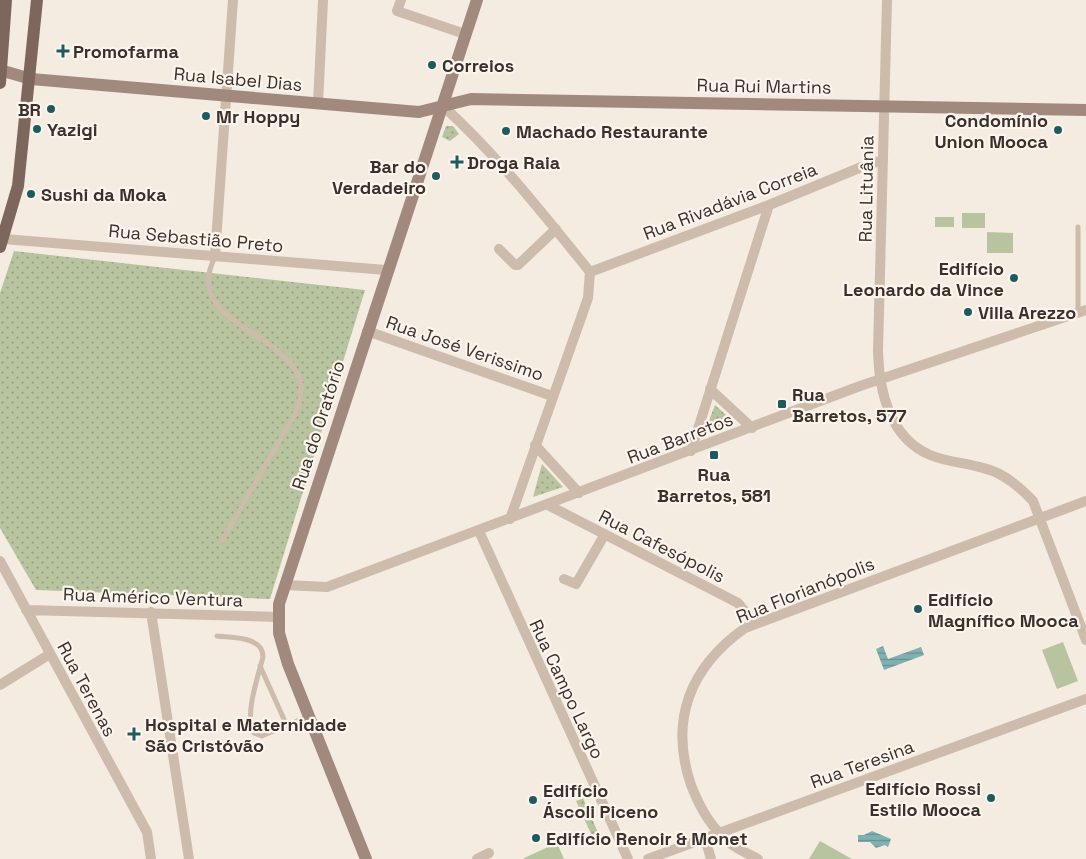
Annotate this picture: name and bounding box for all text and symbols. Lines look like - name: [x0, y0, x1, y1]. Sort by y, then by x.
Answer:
- place label: Promofarma: [73, 40, 179, 63]
- marker: Promofarma: [57, 45, 69, 57]
- place label: Correios: [442, 54, 514, 77]
- marker: Correios: [426, 59, 438, 71]
- street label: Rua Isabel Dias: [173, 62, 303, 96]
- street label: Rua Rui Martins: [696, 73, 832, 99]
- place label: BR: [18, 98, 41, 121]
- marker: BR: [45, 103, 57, 115]
- place label: Mr Hoppy: [216, 105, 300, 128]
- place label: Condomínio Union Mooca: [934, 109, 1049, 153]
- marker: Mr Hoppy: [200, 110, 212, 122]
- place label: Yazigi: [47, 118, 98, 141]
- place label: Machado Restaurante: [516, 120, 708, 143]
- marker: Yazigi: [31, 123, 43, 135]
- marker: Condomínio Union Mooca: [1052, 124, 1064, 136]
- marker: Machado Restaurante: [500, 125, 512, 137]
- street label: Rua Lituânia: [854, 135, 878, 243]
- place label: Droga Raia: [467, 151, 561, 174]
- place label: Bar do Verdadeiro: [332, 155, 426, 199]
- marker: Droga Raia: [451, 156, 463, 168]
- street label: Rua Rivadávia Correia: [640, 157, 820, 245]
- marker: Bar do Verdadeiro: [430, 170, 442, 182]
- place label: Sushi da Moka: [41, 183, 167, 206]
- marker: Sushi da Moka: [25, 188, 37, 200]
- street label: Rua Sebastião Preto: [108, 219, 284, 257]
- place label: Edifício Leonardo da Vince: [843, 257, 1004, 301]
- marker: Edifício Leonardo da Vince: [1008, 272, 1020, 284]
- place label: Villa Arezzo: [978, 301, 1076, 324]
- marker: Villa Arezzo: [962, 306, 974, 318]
- street label: Rua José Verissimo: [383, 310, 547, 386]
- street label: Rua do Oratório: [286, 358, 350, 492]
- place label: Rua Barretos, 577: [792, 383, 907, 427]
- marker: Rua Barretos, 577: [776, 398, 788, 410]
- street label: Rua Barretos: [624, 407, 736, 469]
- marker: Rua Barretos, 581: [708, 449, 720, 461]
- place label: Rua Barretos, 581: [657, 463, 771, 507]
- street label: Rua Cafesópolis: [595, 504, 729, 588]
- street label: Rua Florianópolis: [732, 552, 878, 628]
- street label: Rua Américo Ventura: [63, 582, 243, 612]
- place label: Edifício Magnífico Mooca: [928, 588, 1079, 632]
- marker: Edifício Magnífico Mooca: [912, 603, 924, 615]
- street label: Rua Campo Largo: [525, 616, 609, 762]
- street label: Rua Terenas: [52, 638, 122, 740]
- place label: Hospital e Maternidade São Cristóvão: [145, 713, 347, 757]
- marker: Hospital e Maternidade São Cristóvão: [127, 727, 141, 741]
- street label: Rua Teresina: [807, 735, 917, 793]
- place label: Edifício Rossi Estilo Mooca: [865, 777, 982, 821]
- place label: Edifício Áscoli Piceno: [543, 779, 658, 823]
- marker: Edifício Rossi Estilo Mooca: [985, 792, 997, 804]
- marker: Edifício Áscoli Piceno: [527, 794, 539, 806]
- place label: Edifício Renoir & Monet: [546, 827, 748, 850]
- marker: Edifício Renoir & Monet: [530, 832, 542, 844]

